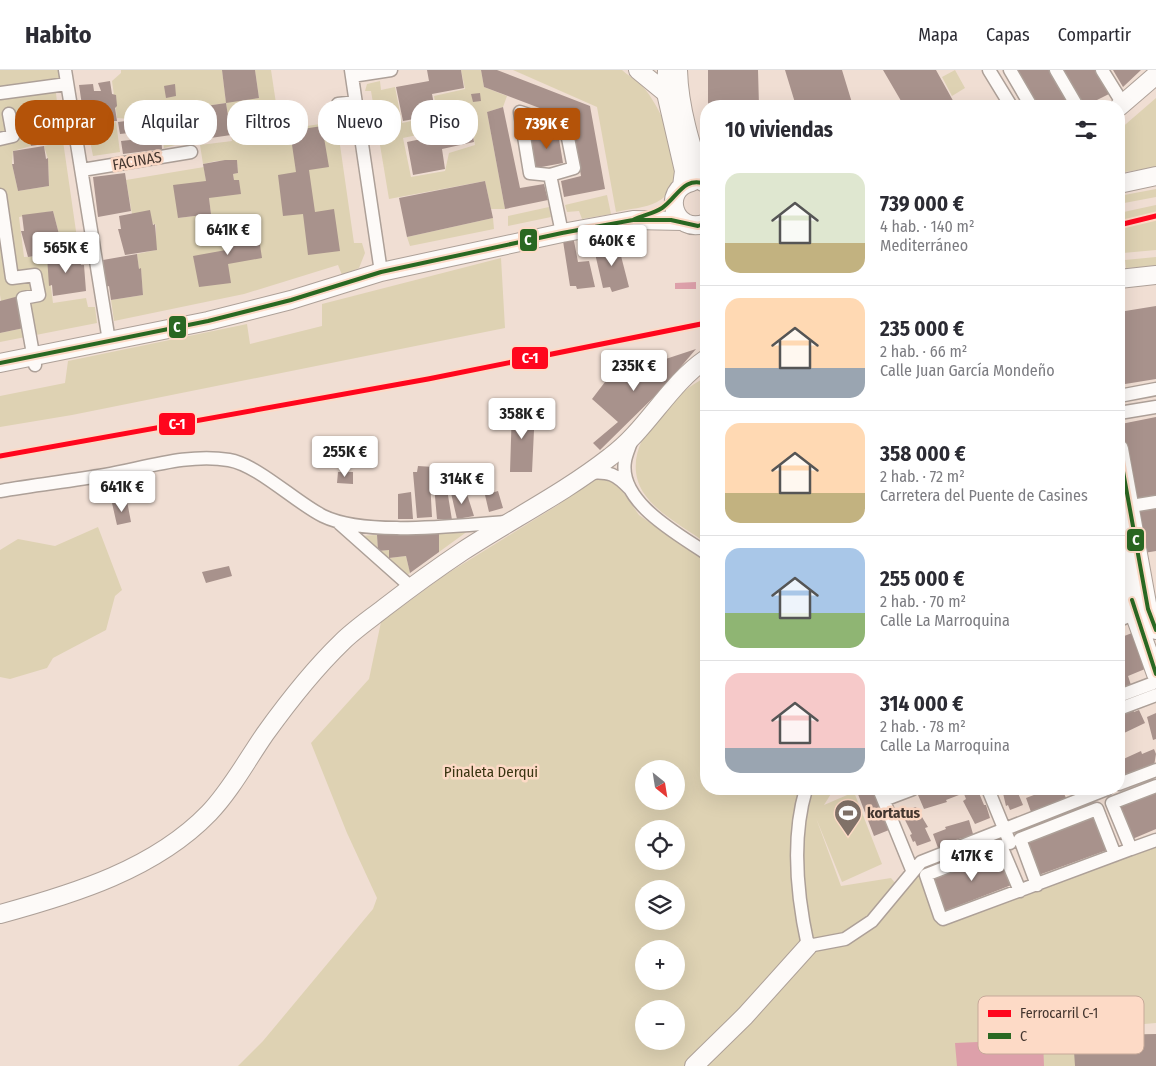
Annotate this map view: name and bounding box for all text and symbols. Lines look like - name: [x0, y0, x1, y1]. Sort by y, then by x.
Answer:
- text: Habito: [25, 21, 91, 49]
- text: Mapa: [918, 24, 958, 46]
- text: Capas: [986, 24, 1030, 46]
- text: Compartir: [1058, 24, 1131, 46]
- chip: Comprar: [15, 100, 114, 145]
- chip: Alquilar: [124, 100, 217, 145]
- chip: Filtros: [227, 100, 308, 145]
- chip: Nuevo: [318, 100, 401, 145]
- chip: Piso: [411, 100, 478, 145]
- pin: 739K €: [506, 108, 588, 150]
- text: 739K €: [525, 114, 569, 133]
- icon: filters: [1072, 116, 1100, 144]
- text: 10 viviendas: [725, 117, 833, 143]
- street label: FACINAS: [111, 148, 163, 174]
- text: 739 000 €: [880, 191, 964, 217]
- icon: home: [765, 193, 825, 253]
- pin: 641K €: [187, 214, 269, 256]
- text: 4 hab. · 140 m²: [880, 217, 975, 236]
- text: 641K €: [206, 220, 250, 239]
- pin: 640K €: [571, 224, 653, 267]
- line badge: C: [519, 228, 538, 252]
- text: 640K €: [589, 231, 635, 250]
- pin: 565K €: [25, 232, 107, 274]
- text: C: [524, 232, 532, 249]
- text: Mediterráneo: [880, 236, 968, 255]
- text: 565K €: [43, 238, 89, 257]
- line badge: C: [168, 315, 187, 339]
- text: 235 000 €: [880, 316, 964, 342]
- icon: home: [765, 318, 825, 378]
- text: C: [173, 319, 181, 336]
- text: 2 hab. · 66 m²: [880, 342, 967, 361]
- line badge: C-1: [511, 346, 549, 370]
- text: C-1: [522, 350, 538, 367]
- pin: 235K €: [593, 350, 675, 392]
- text: 235K €: [612, 356, 656, 375]
- text: Calle Juan García Mondeño: [880, 361, 1055, 380]
- pin: 358K €: [481, 398, 563, 440]
- text: 358K €: [499, 404, 545, 423]
- line badge: C-1: [158, 412, 196, 436]
- text: C-1: [169, 416, 185, 433]
- pin: 255K €: [304, 436, 386, 478]
- text: 358 000 €: [880, 441, 966, 467]
- text: 255K €: [323, 442, 367, 461]
- icon: home: [765, 443, 825, 503]
- pin: 314K €: [421, 462, 503, 505]
- text: 2 hab. · 72 m²: [880, 467, 965, 486]
- text: 314K €: [440, 469, 484, 488]
- pin: 641K €: [81, 470, 163, 513]
- text: 641K €: [100, 477, 144, 496]
- text: Carretera del Puente de Casines: [880, 486, 1088, 505]
- line badge: C: [1126, 528, 1145, 552]
- text: C: [1132, 532, 1140, 549]
- text: 255 000 €: [880, 566, 965, 592]
- icon: home: [765, 568, 825, 628]
- text: 2 hab. · 70 m²: [880, 592, 966, 611]
- text: Calle La Marroquina: [880, 611, 1010, 630]
- text: 314 000 €: [880, 691, 964, 717]
- icon: home: [765, 693, 825, 753]
- text: 2 hab. · 78 m²: [880, 717, 966, 736]
- text: Calle La Marroquina: [880, 736, 1010, 755]
- north arrow: [635, 760, 685, 810]
- map controls: [635, 760, 685, 1050]
- park label: Pinaleta Derqui: [444, 763, 538, 781]
- sports icon: kortatus: [833, 798, 863, 837]
- place label: kortatus: [867, 804, 921, 822]
- button: locate: [635, 820, 685, 870]
- pin: 417K €: [931, 840, 1013, 882]
- text: 417K €: [951, 846, 993, 865]
- button: layers: [635, 880, 685, 930]
- button: +: [635, 940, 685, 990]
- legend: [978, 996, 1144, 1054]
- button: −: [635, 1000, 685, 1050]
- text: Ferrocarril C-1: [1020, 1005, 1098, 1022]
- text: C: [1020, 1028, 1027, 1045]

